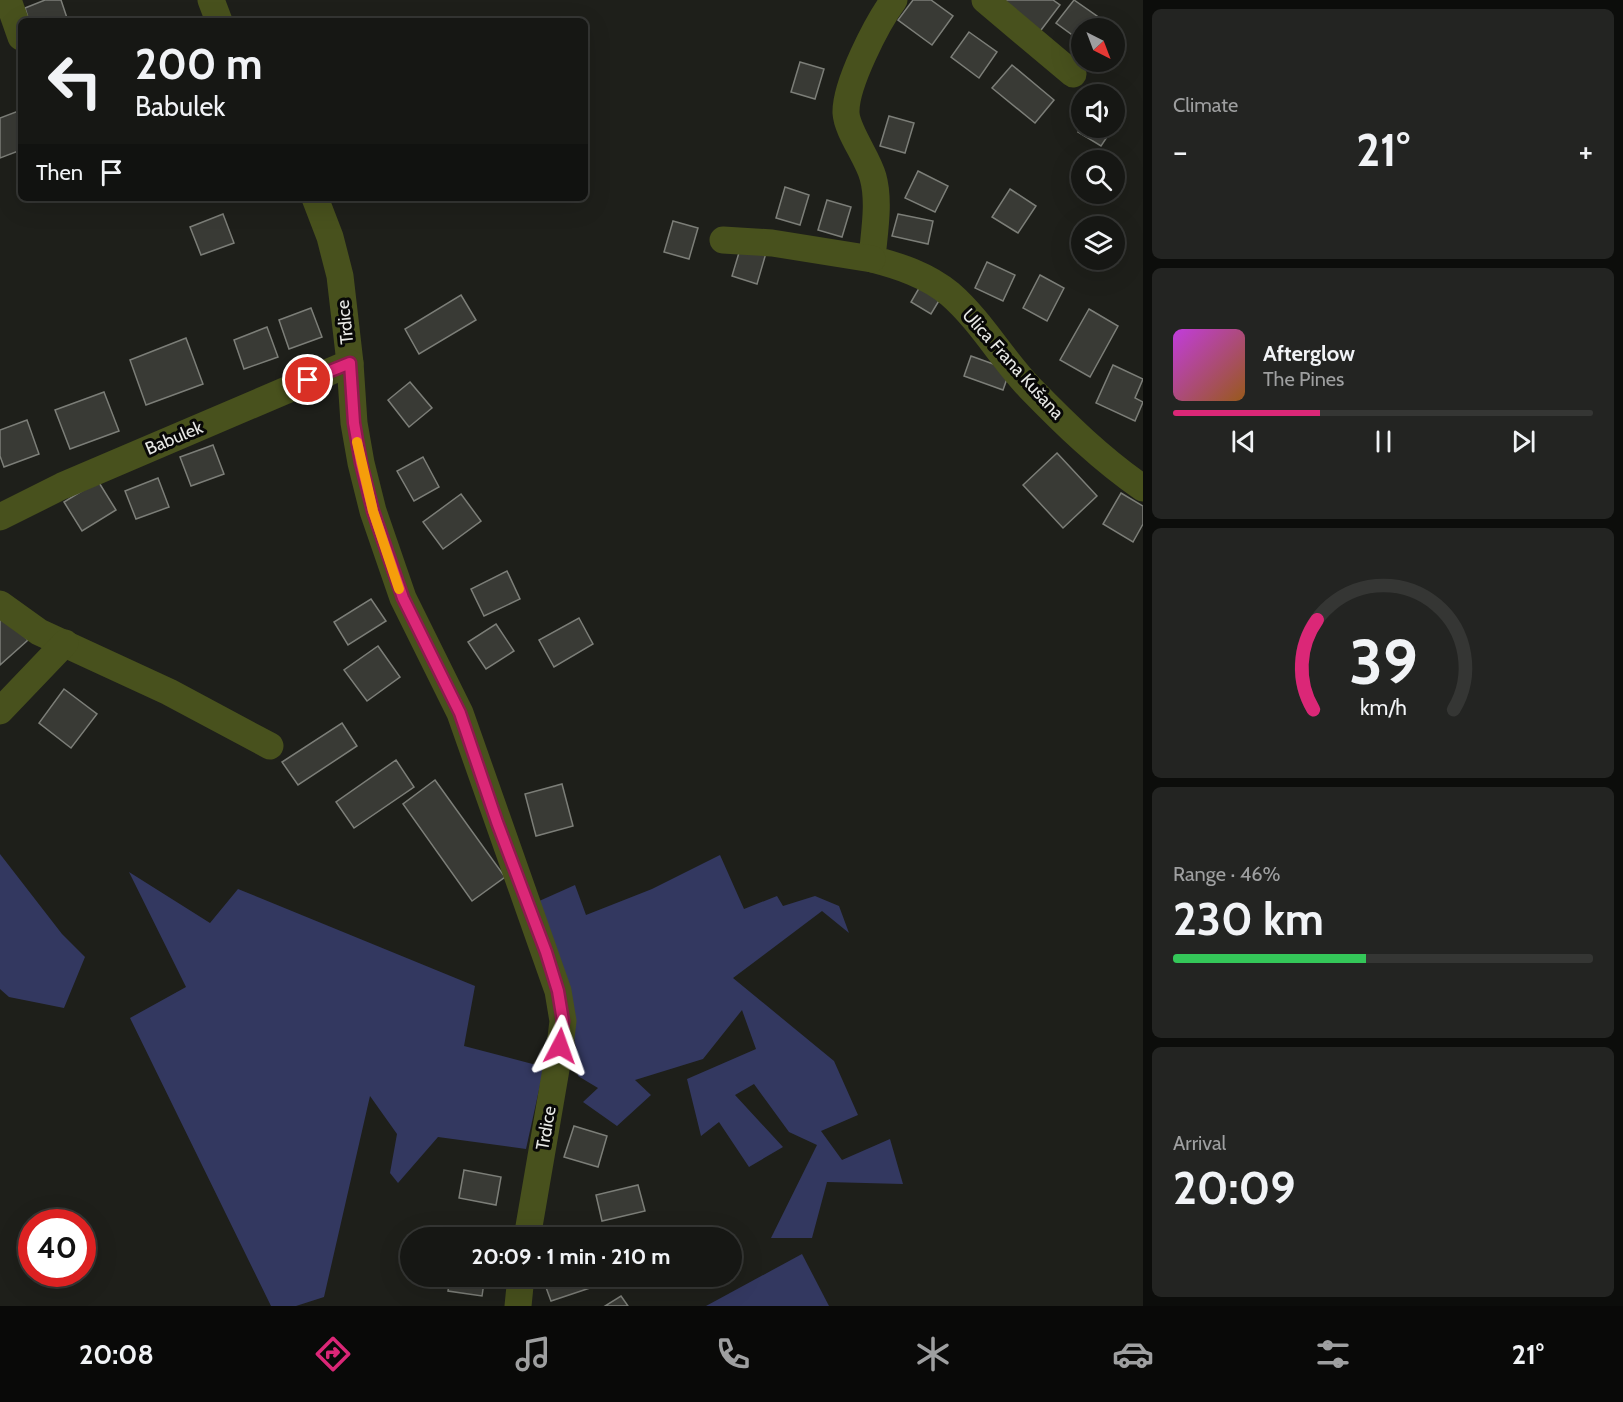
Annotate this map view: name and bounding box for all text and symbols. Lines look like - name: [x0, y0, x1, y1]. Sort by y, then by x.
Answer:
- north arrow: [1071, 18, 1125, 72]
- map controls: [1071, 18, 1125, 270]
- text: 200 m: [135, 38, 262, 90]
- icon: left: [36, 42, 114, 120]
- button: sound: [1071, 84, 1125, 138]
- text: Babulek: [135, 90, 225, 123]
- text: Climate: [1173, 93, 1238, 117]
- text: 21°: [1356, 123, 1410, 177]
- text: −: [1173, 131, 1188, 171]
- text: +: [1578, 131, 1593, 171]
- button: search: [1071, 150, 1125, 204]
- icon: arrive: [95, 156, 128, 189]
- text: Then: [36, 159, 83, 186]
- button: layers: [1071, 216, 1125, 270]
- street label: Trdice: [332, 299, 358, 345]
- street label: Ulica Frana Kušana: [958, 304, 1069, 424]
- text: Afterglow: [1263, 340, 1355, 367]
- pin: [282, 354, 333, 405]
- icon: arrive: [291, 363, 324, 396]
- text: The Pines: [1263, 367, 1344, 391]
- street label: Babulek: [142, 416, 207, 460]
- icon: previous: [1227, 425, 1260, 458]
- icon: pause: [1367, 425, 1400, 458]
- icon: next: [1507, 425, 1540, 458]
- text: 39: [1349, 624, 1417, 700]
- text: km/h: [1360, 694, 1406, 720]
- text: Range · 46%: [1173, 862, 1281, 886]
- text: 230 km: [1173, 892, 1324, 946]
- position arrow: [528, 1014, 592, 1078]
- street label: Trdice: [531, 1104, 561, 1152]
- text: Arrival: [1173, 1131, 1226, 1155]
- text: 20:09: [1173, 1161, 1296, 1215]
- speed limit sign: 40: [18, 1209, 96, 1287]
- text: 20:09 · 1 min · 210 m: [472, 1243, 670, 1270]
- icon: directions: [312, 1333, 354, 1375]
- icon: music: [512, 1333, 554, 1375]
- icon: phone: [712, 1333, 754, 1375]
- icon: climate: [912, 1333, 954, 1375]
- icon: car: [1112, 1333, 1154, 1375]
- icon: filters: [1312, 1333, 1354, 1375]
- text: 20:08: [79, 1338, 154, 1371]
- text: 21°: [1512, 1338, 1544, 1371]

